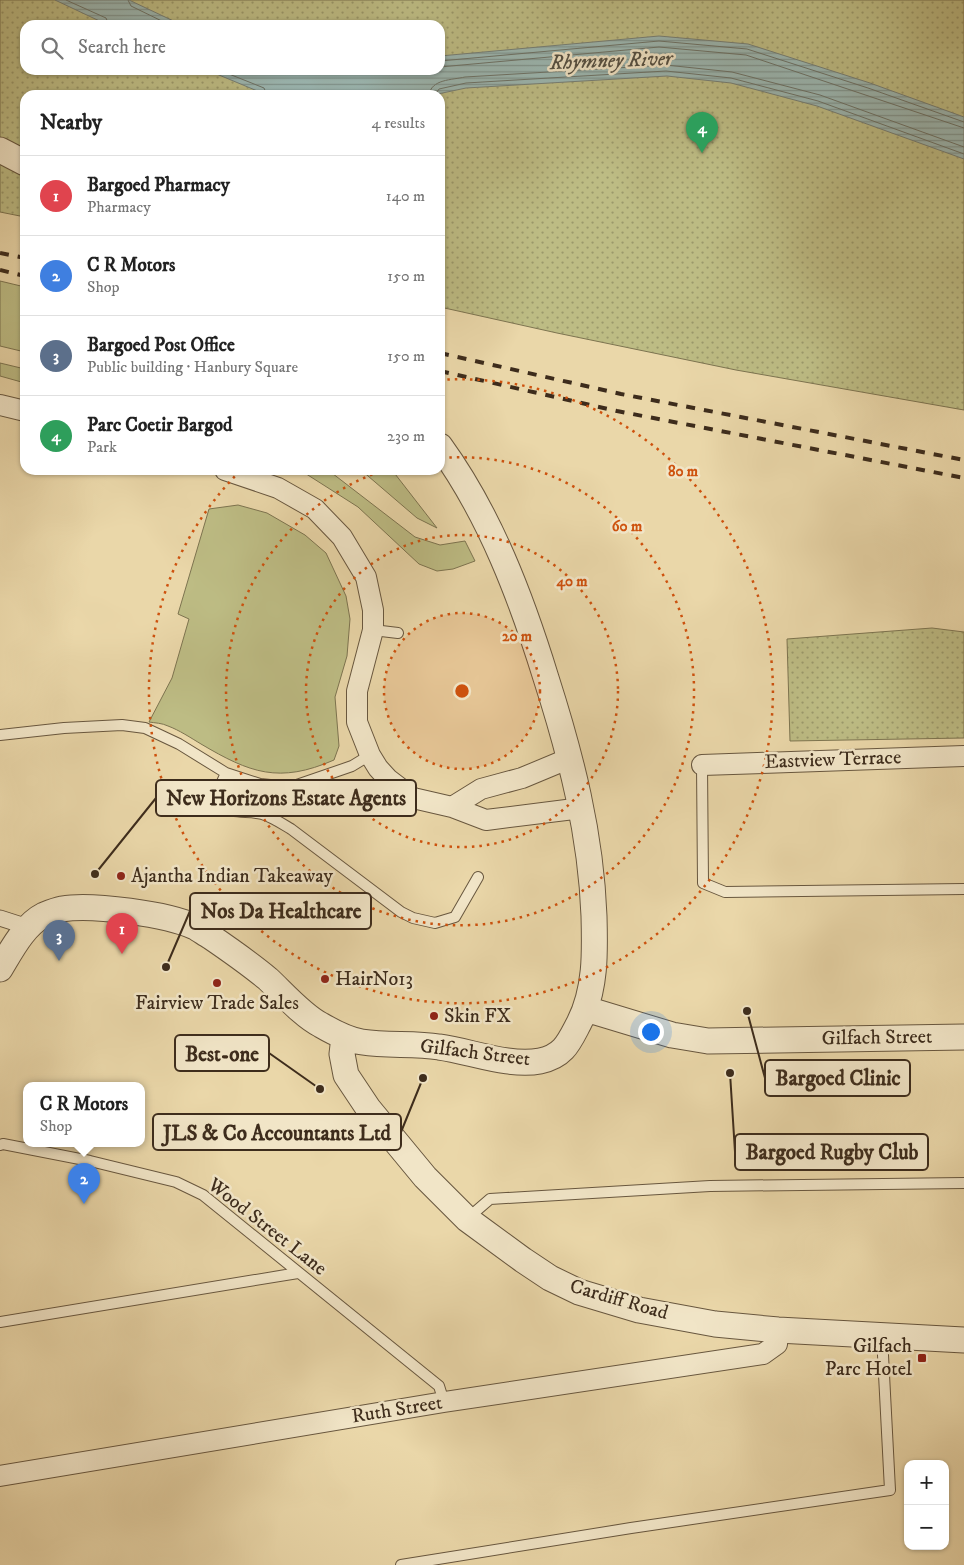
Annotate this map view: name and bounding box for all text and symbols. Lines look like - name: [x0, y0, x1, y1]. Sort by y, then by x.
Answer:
- search box: [20, 20, 445, 75]
- icon: search: [38, 34, 66, 62]
- text: Search here: [78, 36, 166, 59]
- water label: Rhymney River: [548, 46, 674, 76]
- text: Nearby: [40, 110, 102, 136]
- pin: 4: [686, 112, 718, 153]
- text: 4 results: [372, 113, 425, 133]
- text: Bargoed Pharmacy: [87, 174, 230, 197]
- text: 1: [53, 186, 59, 206]
- text: 140 m: [386, 186, 425, 206]
- text: Pharmacy: [87, 197, 151, 217]
- text: C R Motors: [87, 254, 175, 277]
- text: 2: [52, 266, 60, 286]
- text: 150 m: [387, 266, 425, 286]
- text: Shop: [87, 277, 120, 297]
- text: Bargoed Post Office: [87, 334, 235, 357]
- text: 3: [53, 346, 59, 366]
- text: 150 m: [387, 346, 425, 366]
- text: Public building · Hanbury Square: [87, 357, 298, 377]
- text: Parc Coetir Bargod: [87, 414, 232, 437]
- text: 4: [51, 426, 61, 446]
- text: 230 m: [387, 426, 425, 446]
- text: Park: [87, 437, 117, 457]
- text: 80 m: [668, 462, 699, 481]
- text: 60 m: [612, 517, 643, 536]
- text: 40 m: [555, 572, 588, 591]
- text: 20 m: [502, 627, 533, 646]
- centre of rings: [453, 682, 471, 700]
- street label: Eastview Terrace: [764, 745, 902, 775]
- callout: New Horizons Estate Agents: [156, 780, 416, 816]
- text: New Horizons Estate Agents: [166, 786, 406, 812]
- place label: Ajantha Indian Takeaway: [131, 864, 334, 889]
- marker: Ajantha Indian Takeaway: [115, 870, 127, 882]
- callout: Nos Da Healthcare: [190, 893, 371, 929]
- text: Nos Da Healthcare: [201, 899, 362, 925]
- pin: 1: [106, 913, 138, 954]
- pin: 3: [43, 920, 75, 961]
- place label: HairNo13: [335, 967, 413, 992]
- marker: HairNo13: [319, 973, 331, 985]
- marker: Fairview Trade Sales: [211, 977, 223, 989]
- place label: Fairview Trade Sales: [135, 991, 299, 1016]
- place label: Skin FX: [444, 1004, 512, 1029]
- marker: Skin FX: [428, 1010, 440, 1022]
- your location: [638, 1019, 664, 1045]
- street label: Gilfach Street: [821, 1025, 933, 1051]
- street label: Gilfach Street: [419, 1034, 531, 1072]
- callout: Best-one: [175, 1035, 269, 1071]
- text: Best-one: [185, 1042, 259, 1068]
- callout: Bargoed Clinic: [765, 1060, 910, 1096]
- text: Bargoed Clinic: [775, 1066, 901, 1092]
- popup: [23, 1082, 145, 1147]
- text: C R Motors: [40, 1093, 128, 1116]
- callout: JLS & Co Accountants Ltd: [153, 1114, 401, 1150]
- text: Shop: [40, 1116, 72, 1136]
- text: JLS & Co Accountants Ltd: [161, 1121, 392, 1147]
- callout: Bargoed Rugby Club: [735, 1134, 928, 1170]
- text: Bargoed Rugby Club: [746, 1140, 919, 1166]
- pin: 2: [68, 1163, 100, 1204]
- street label: Wood Street Lane: [202, 1172, 332, 1281]
- street label: Cardiff Road: [567, 1274, 671, 1326]
- place label: Gilfach Parc Hotel: [825, 1334, 912, 1382]
- marker: Gilfach Parc Hotel: [916, 1352, 928, 1364]
- street label: Ruth Street: [350, 1391, 444, 1429]
- map controls: [904, 1460, 949, 1550]
- button: +: [904, 1460, 949, 1505]
- button: −: [904, 1505, 949, 1550]

